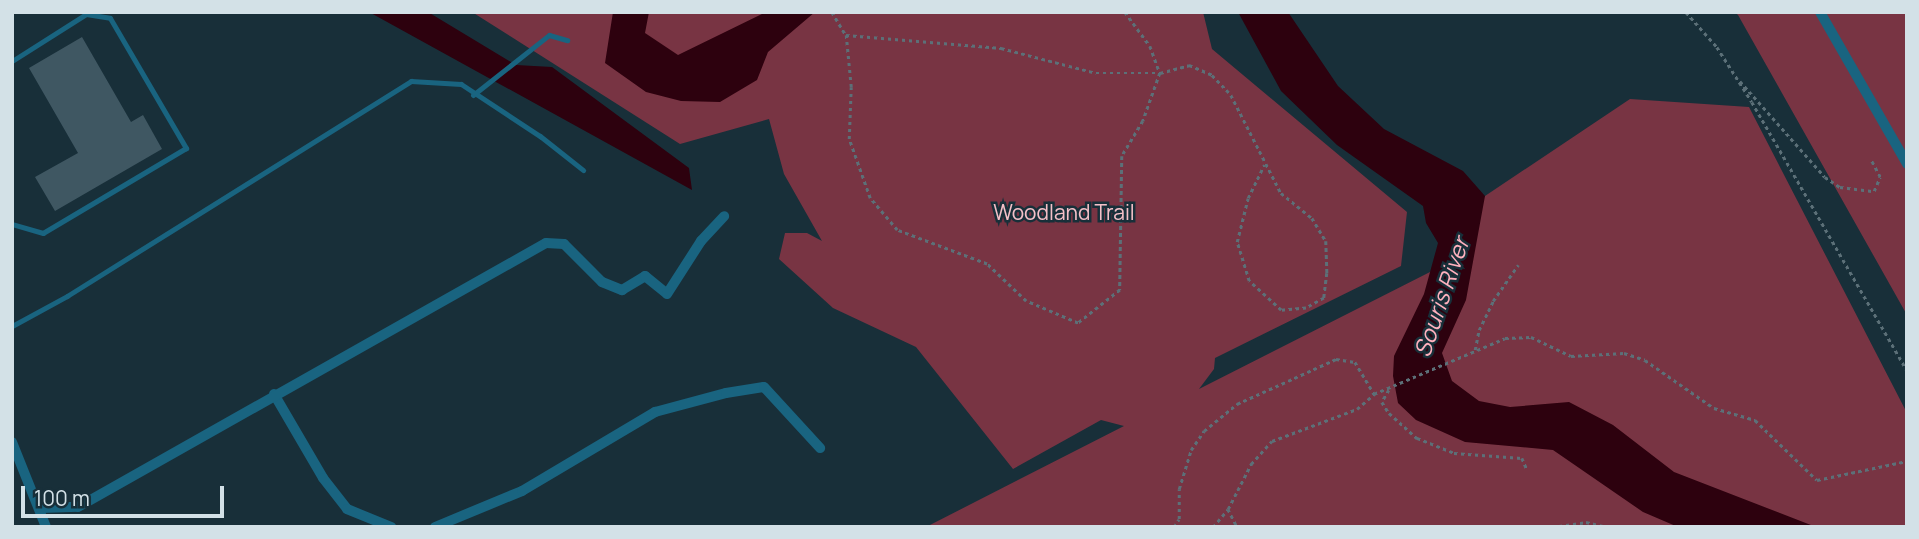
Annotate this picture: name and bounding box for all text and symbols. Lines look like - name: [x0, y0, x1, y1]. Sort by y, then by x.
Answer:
- park label: Woodland Trail: [993, 199, 1135, 225]
- water label: Souris River: [1408, 234, 1474, 360]
- scale bar: [24, 472, 228, 516]
- text: 100 m: [34, 484, 90, 512]

